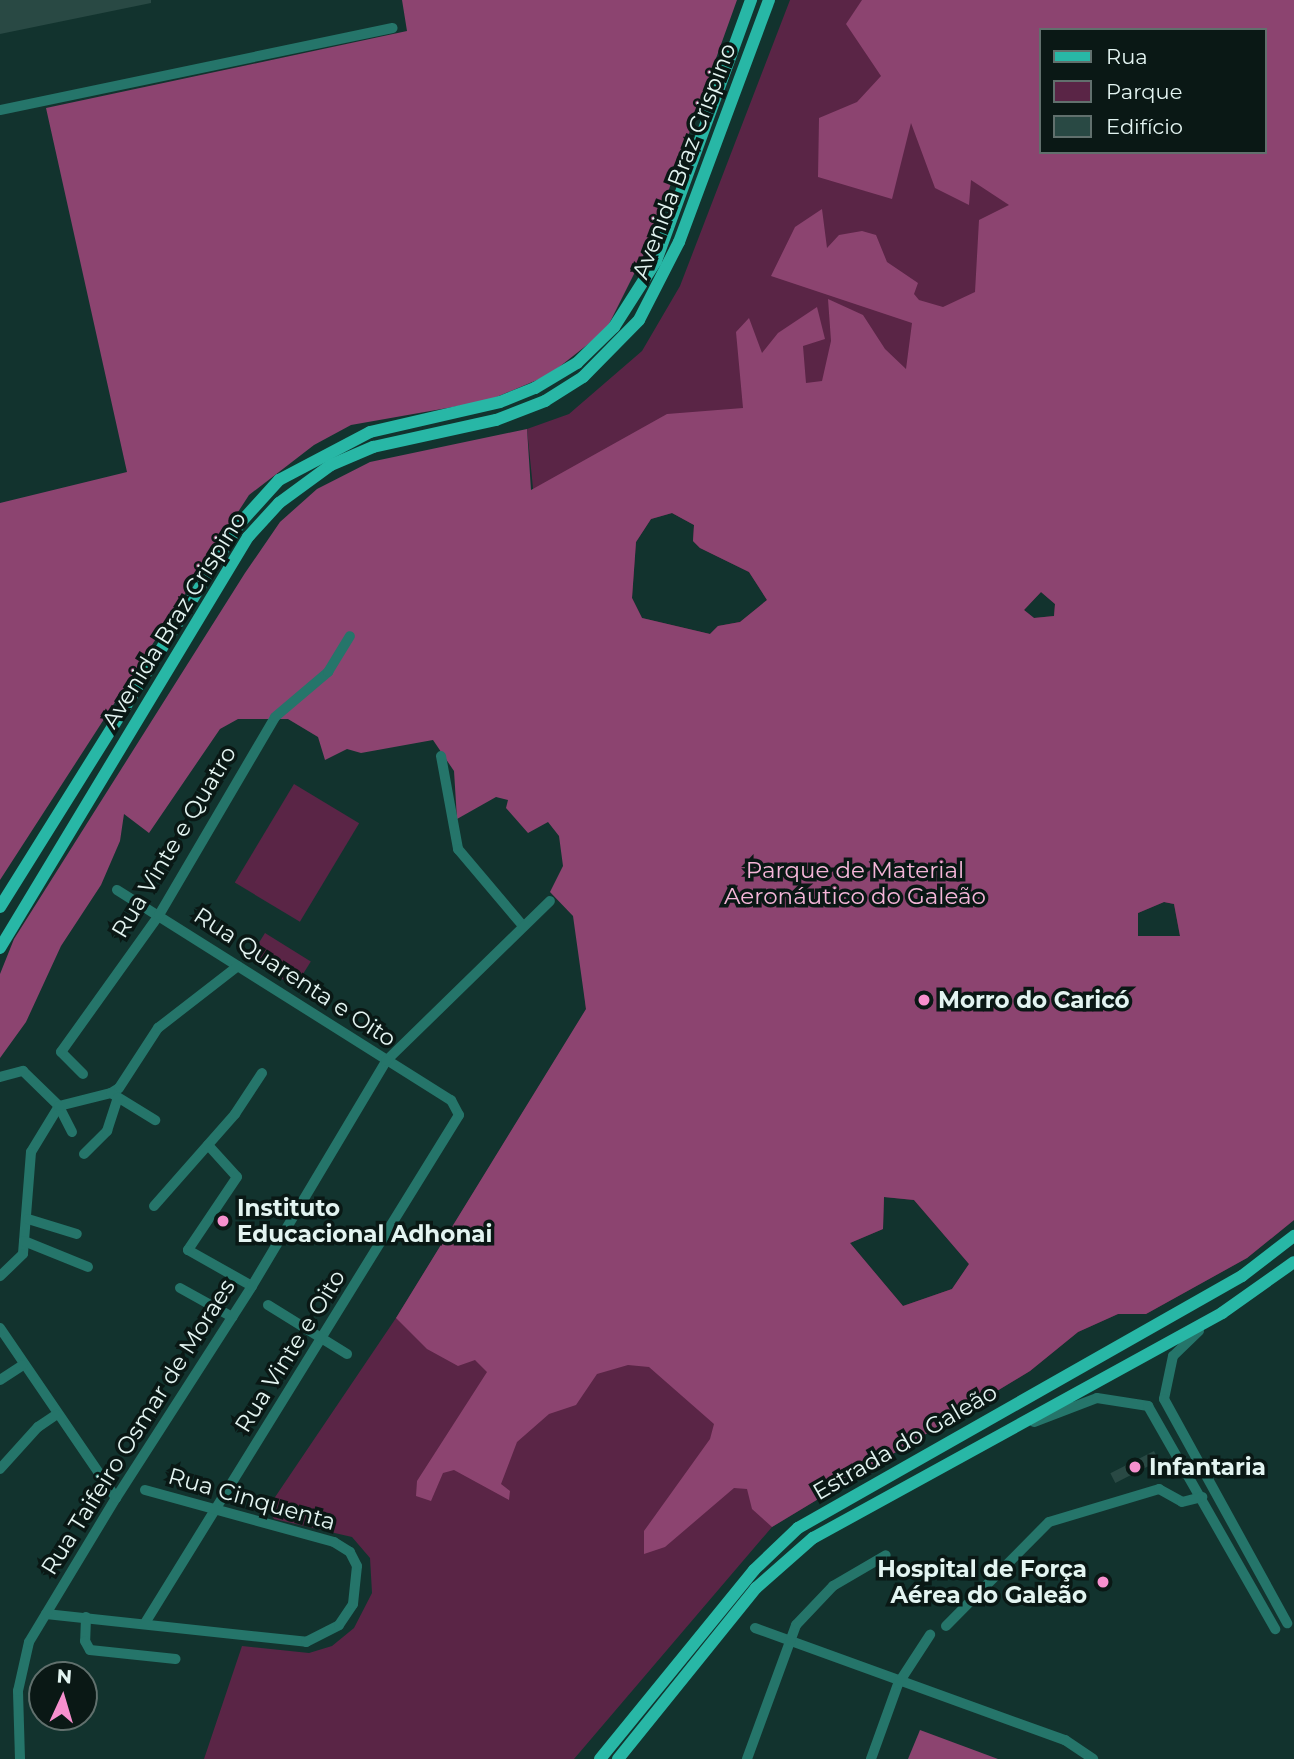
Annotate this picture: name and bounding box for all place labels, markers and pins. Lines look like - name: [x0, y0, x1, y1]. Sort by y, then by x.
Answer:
- place label: Morro do Caricó: [938, 986, 1130, 1014]
- marker: Morro do Caricó: [916, 992, 932, 1008]
- place label: Instituto Educacional Adhonai: [237, 1194, 492, 1248]
- marker: Instituto Educacional Adhonai: [215, 1213, 231, 1229]
- place label: Infantaria: [1149, 1453, 1266, 1481]
- marker: Infantaria: [1127, 1459, 1143, 1475]
- place label: Hospital de Força Aérea do Galeão: [877, 1555, 1087, 1609]
- marker: Hospital de Força Aérea do Galeão: [1093, 1572, 1113, 1592]

